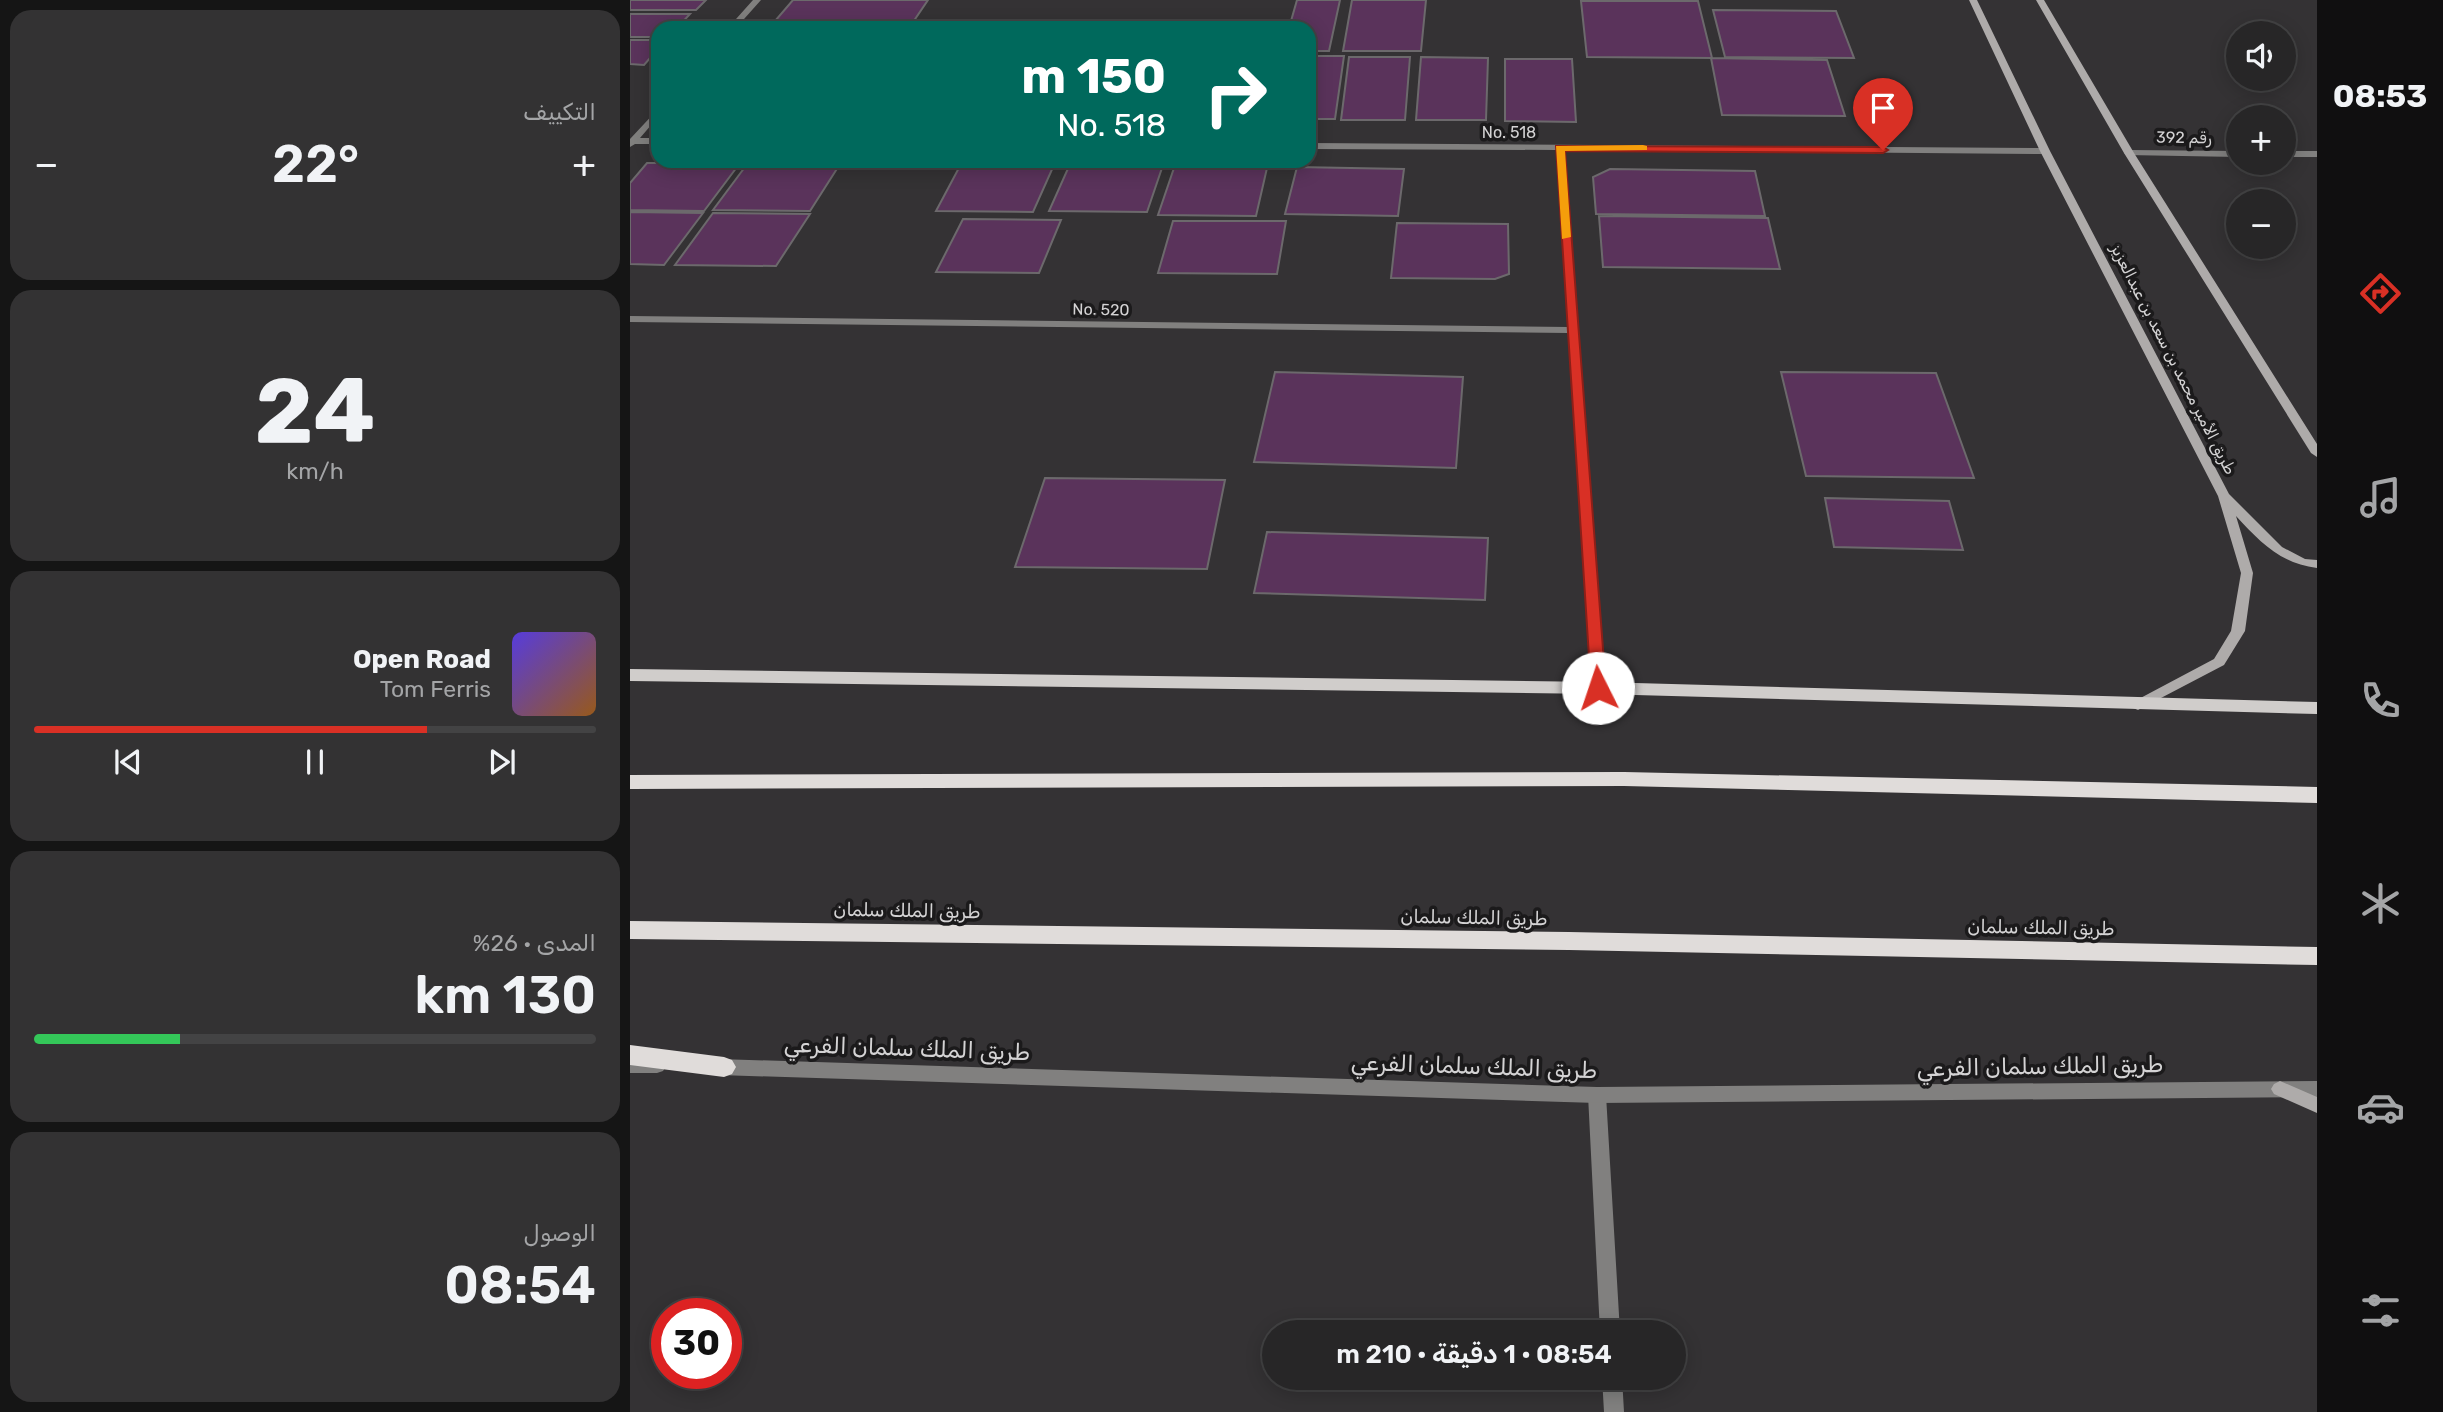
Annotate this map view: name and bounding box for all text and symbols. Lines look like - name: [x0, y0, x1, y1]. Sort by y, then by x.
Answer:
- map controls: [2226, 21, 2296, 259]
- button: sound: [2226, 21, 2296, 91]
- text: 150 m: [1021, 47, 1166, 105]
- icon: right: [1190, 49, 1281, 140]
- text: 08:53: [2333, 77, 2427, 115]
- pin: [1853, 78, 1913, 150]
- icon: arrive: [1864, 89, 1902, 127]
- text: التكييف: [523, 98, 596, 126]
- button: +: [2226, 105, 2296, 175]
- text: No. 518: [1057, 106, 1166, 144]
- street label: No. 518: [1482, 123, 1536, 142]
- street label: رقم 392: [2156, 128, 2212, 148]
- text: 22°: [272, 133, 359, 195]
- text: −: [34, 141, 59, 187]
- text: +: [572, 141, 596, 187]
- button: −: [2226, 189, 2296, 259]
- street label: طريق الأمير محمد بن سعد بن عبدالعزيز: [2106, 240, 2240, 478]
- icon: directions: [2356, 269, 2405, 318]
- street label: No. 520: [1072, 300, 1130, 319]
- text: 24: [255, 357, 375, 465]
- text: km/h: [286, 457, 344, 485]
- icon: music: [2356, 473, 2405, 522]
- text: Open Road: [353, 644, 491, 675]
- position arrow: [1561, 651, 1635, 725]
- text: Tom Ferris: [380, 675, 491, 703]
- icon: phone: [2356, 676, 2405, 725]
- icon: previous: [109, 743, 147, 781]
- icon: pause: [296, 743, 334, 781]
- icon: next: [483, 743, 521, 781]
- icon: climate: [2356, 879, 2405, 928]
- street label: طريق الملك سلمان: [833, 898, 981, 923]
- street label: طريق الملك سلمان: [1400, 905, 1548, 930]
- street label: طريق الملك سلمان: [1967, 915, 2115, 940]
- text: المدى · 26%: [473, 929, 596, 957]
- text: 130 km: [415, 964, 596, 1026]
- street label: طريق الملك سلمان الفرعي: [783, 1030, 1031, 1069]
- street label: طريق الملك سلمان الفرعي: [1350, 1048, 1598, 1087]
- street label: طريق الملك سلمان الفرعي: [1916, 1050, 2164, 1085]
- icon: car: [2356, 1083, 2405, 1132]
- text: الوصول: [524, 1219, 596, 1247]
- text: 08:54: [444, 1254, 596, 1316]
- icon: filters: [2356, 1286, 2405, 1335]
- speed limit sign: 30: [651, 1298, 742, 1389]
- text: 08:54 · 1 دقيقة · 210 m: [1336, 1339, 1612, 1370]

